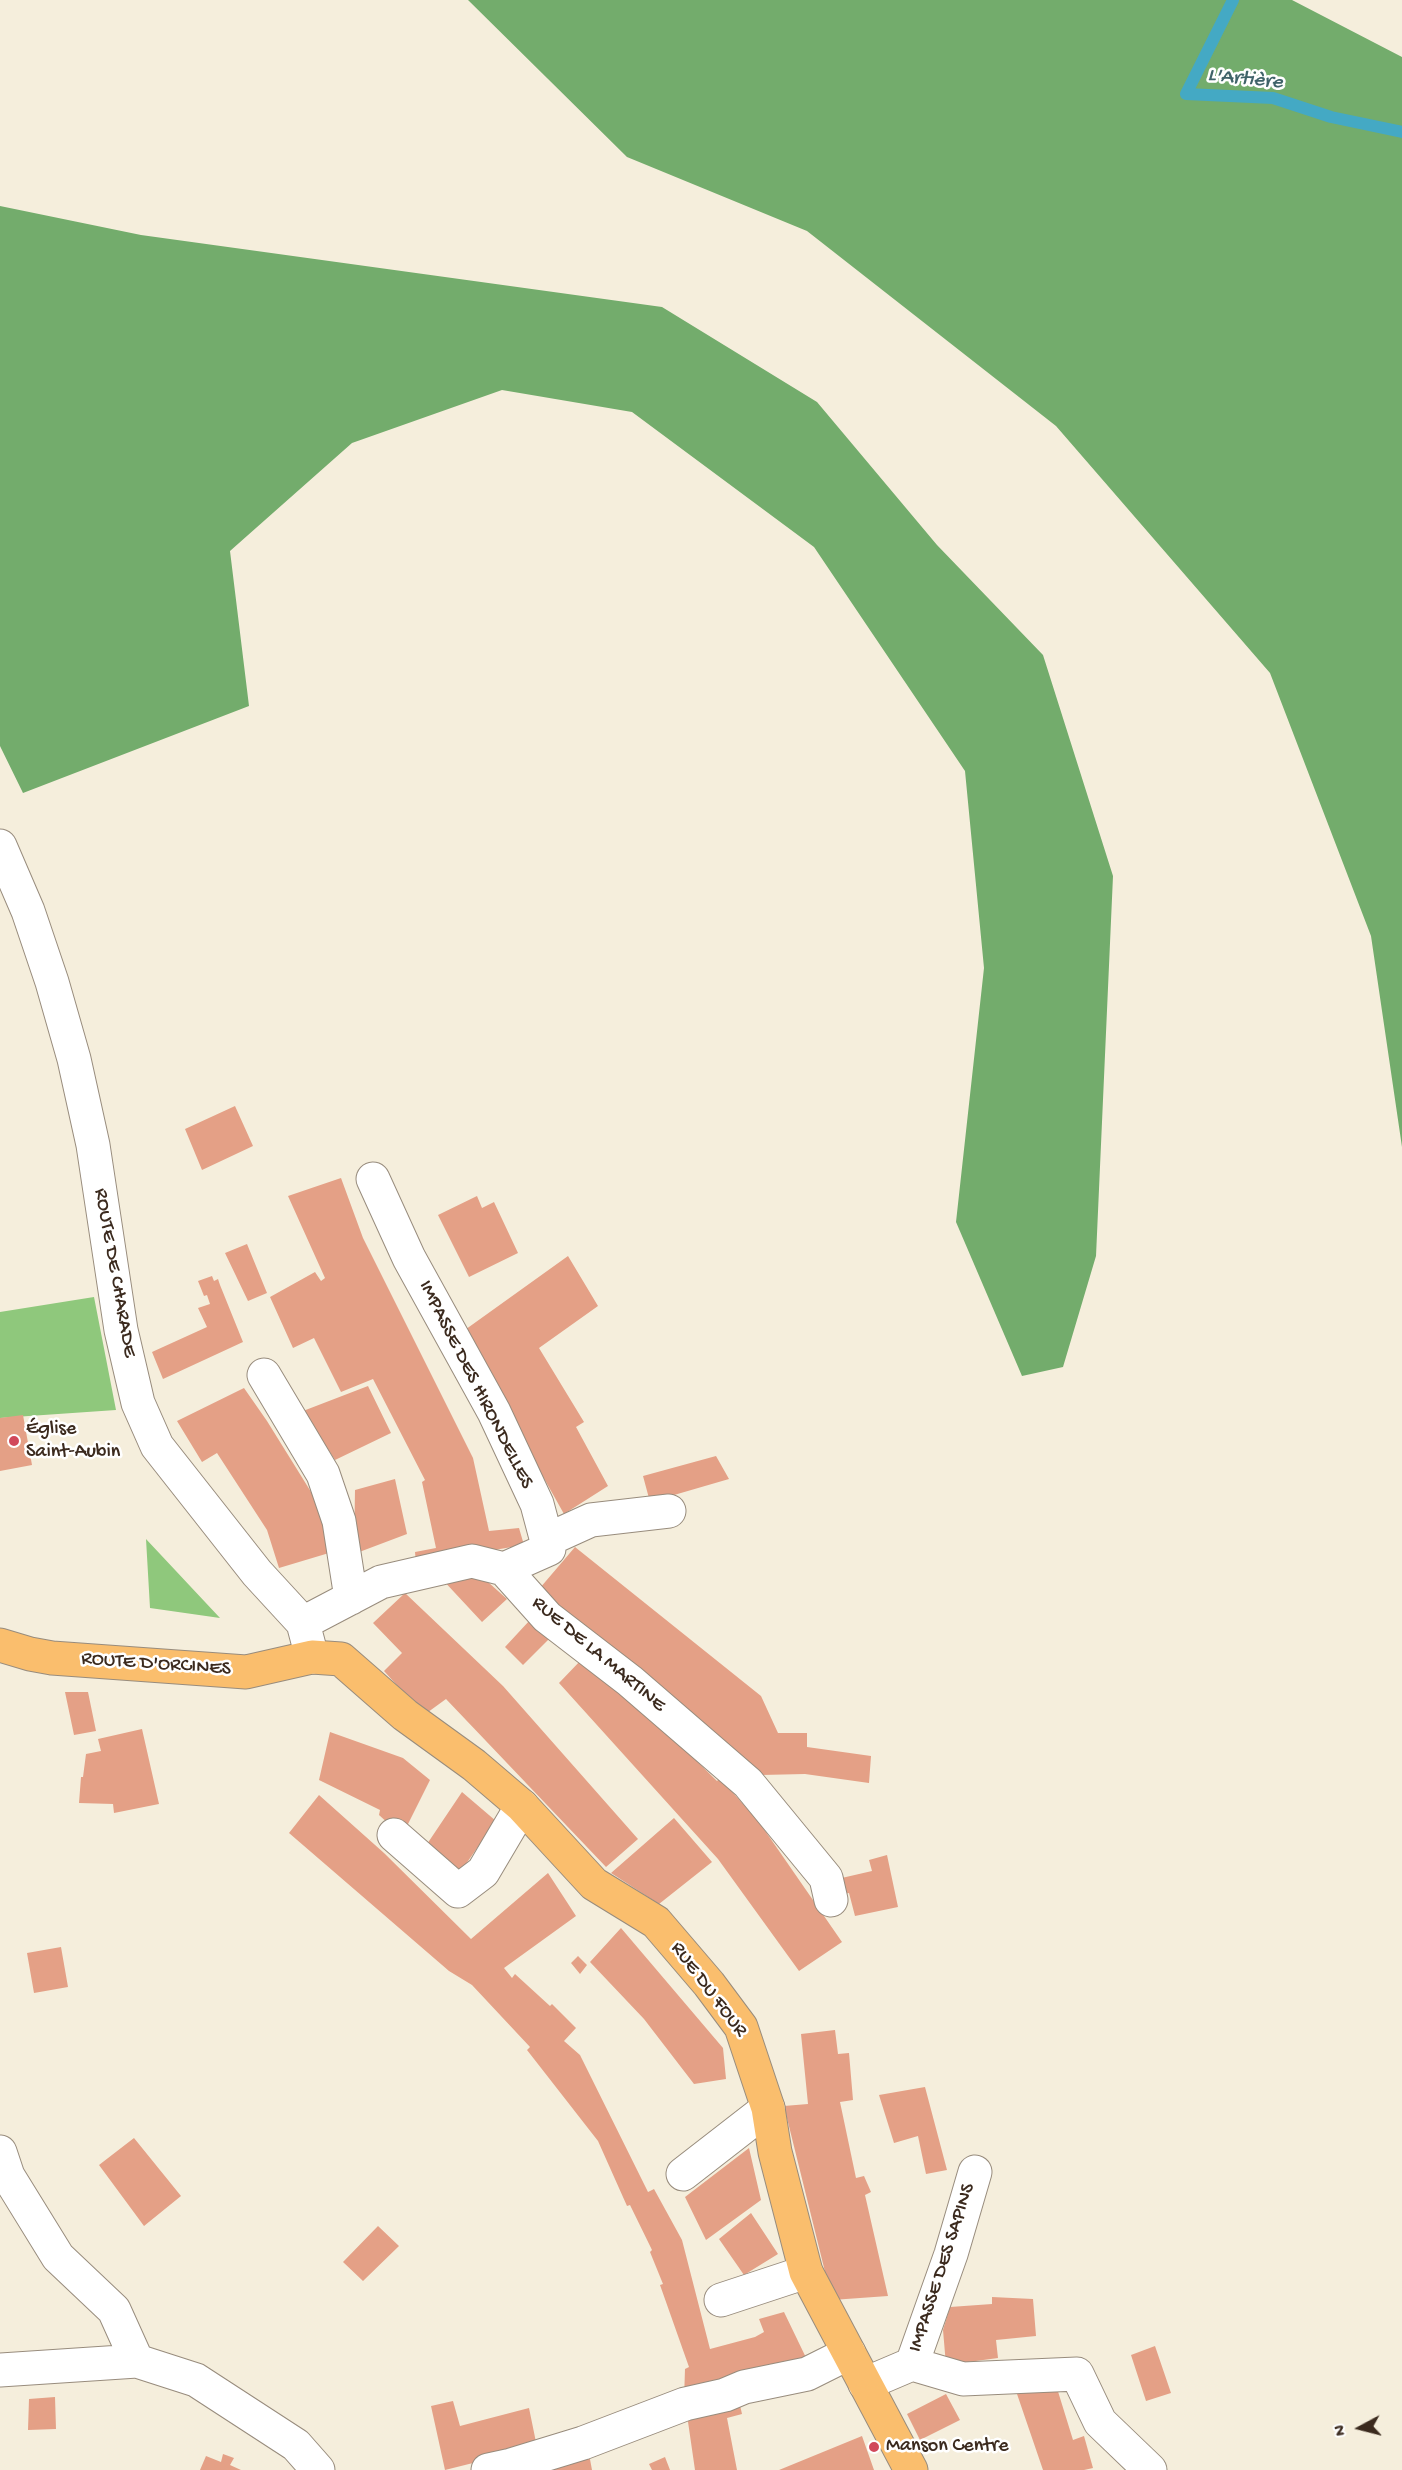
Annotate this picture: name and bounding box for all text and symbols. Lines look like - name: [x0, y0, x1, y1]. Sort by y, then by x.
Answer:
- water label: L'Artière: [1206, 64, 1284, 96]
- street label: ROUTE DE CHARADE: [87, 1187, 141, 1359]
- street label: IMPASSE DES HIRONDELLES: [412, 1277, 538, 1493]
- place label: Église Saint-Aubin: [26, 1418, 120, 1465]
- marker: Église Saint-Aubin: [7, 1434, 21, 1448]
- street label: RUE DE LA MARTINE: [526, 1592, 670, 1718]
- street label: ROUTE D'ORCINES: [80, 1648, 232, 1682]
- street label: RUE DU FOUR: [664, 1938, 752, 2042]
- street label: IMPASSE DES SAPINS: [904, 2181, 982, 2355]
- north arrow: [1330, 2398, 1390, 2458]
- text: N: [1332, 2424, 1352, 2437]
- place label: Manson Centre: [886, 2435, 1009, 2459]
- marker: Manson Centre: [867, 2440, 881, 2454]

